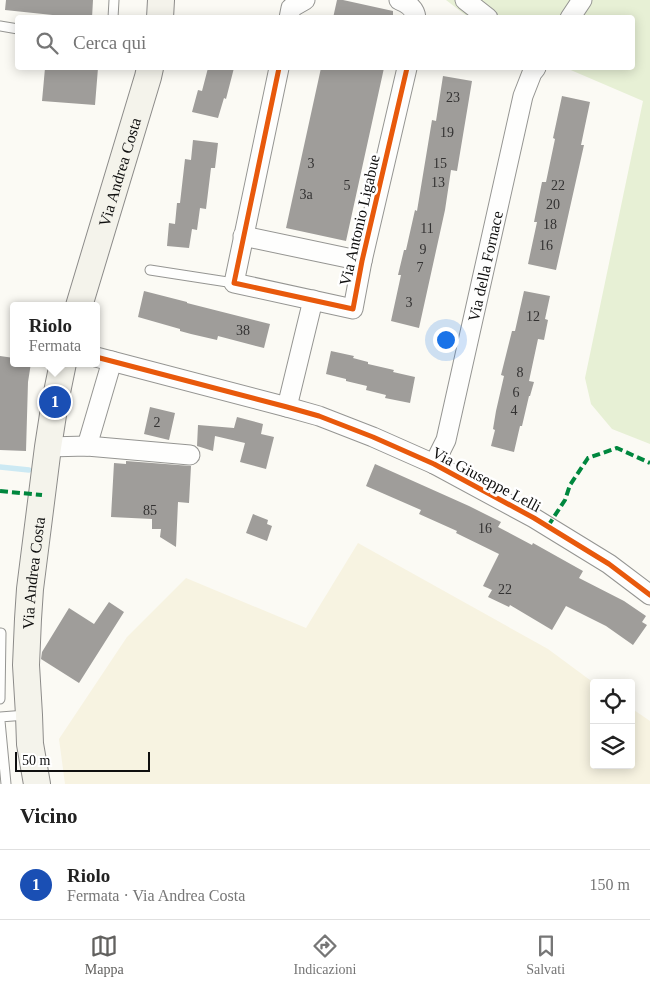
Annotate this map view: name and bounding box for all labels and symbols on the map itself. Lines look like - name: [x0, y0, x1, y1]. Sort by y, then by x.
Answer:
- house number: 23: [446, 90, 460, 105]
- street label: Via Andrea Costa: [95, 116, 144, 229]
- house number: 19: [440, 125, 454, 140]
- street label: Via Antonio Ligabue: [336, 153, 384, 288]
- house number: 3: [308, 156, 315, 171]
- house number: 15: [433, 156, 447, 171]
- house number: 13: [431, 175, 445, 190]
- house number: 5: [344, 178, 351, 193]
- house number: 22: [551, 178, 565, 193]
- house number: 3a: [299, 187, 313, 202]
- house number: 20: [546, 197, 560, 212]
- street label: Via della Fornace: [465, 209, 506, 323]
- house number: 18: [543, 217, 557, 232]
- house number: 11: [420, 221, 434, 236]
- house number: 16: [539, 238, 553, 253]
- house number: 9: [420, 242, 427, 257]
- house number: 7: [417, 260, 424, 275]
- house number: 3: [406, 295, 413, 310]
- house number: 12: [526, 309, 540, 324]
- house number: 38: [236, 323, 250, 338]
- your location: [433, 327, 459, 353]
- house number: 8: [517, 365, 524, 380]
- pin: 1: [39, 383, 71, 421]
- house number: 6: [513, 385, 520, 400]
- house number: 4: [511, 403, 518, 418]
- house number: 2: [154, 415, 161, 430]
- street label: Via Giuseppe Lelli: [429, 444, 545, 516]
- house number: 85: [143, 503, 157, 518]
- street label: Via Andrea Costa: [20, 516, 48, 630]
- house number: 16: [478, 521, 492, 536]
- house number: 22: [498, 582, 512, 597]
- scale bar: [15, 749, 150, 772]

